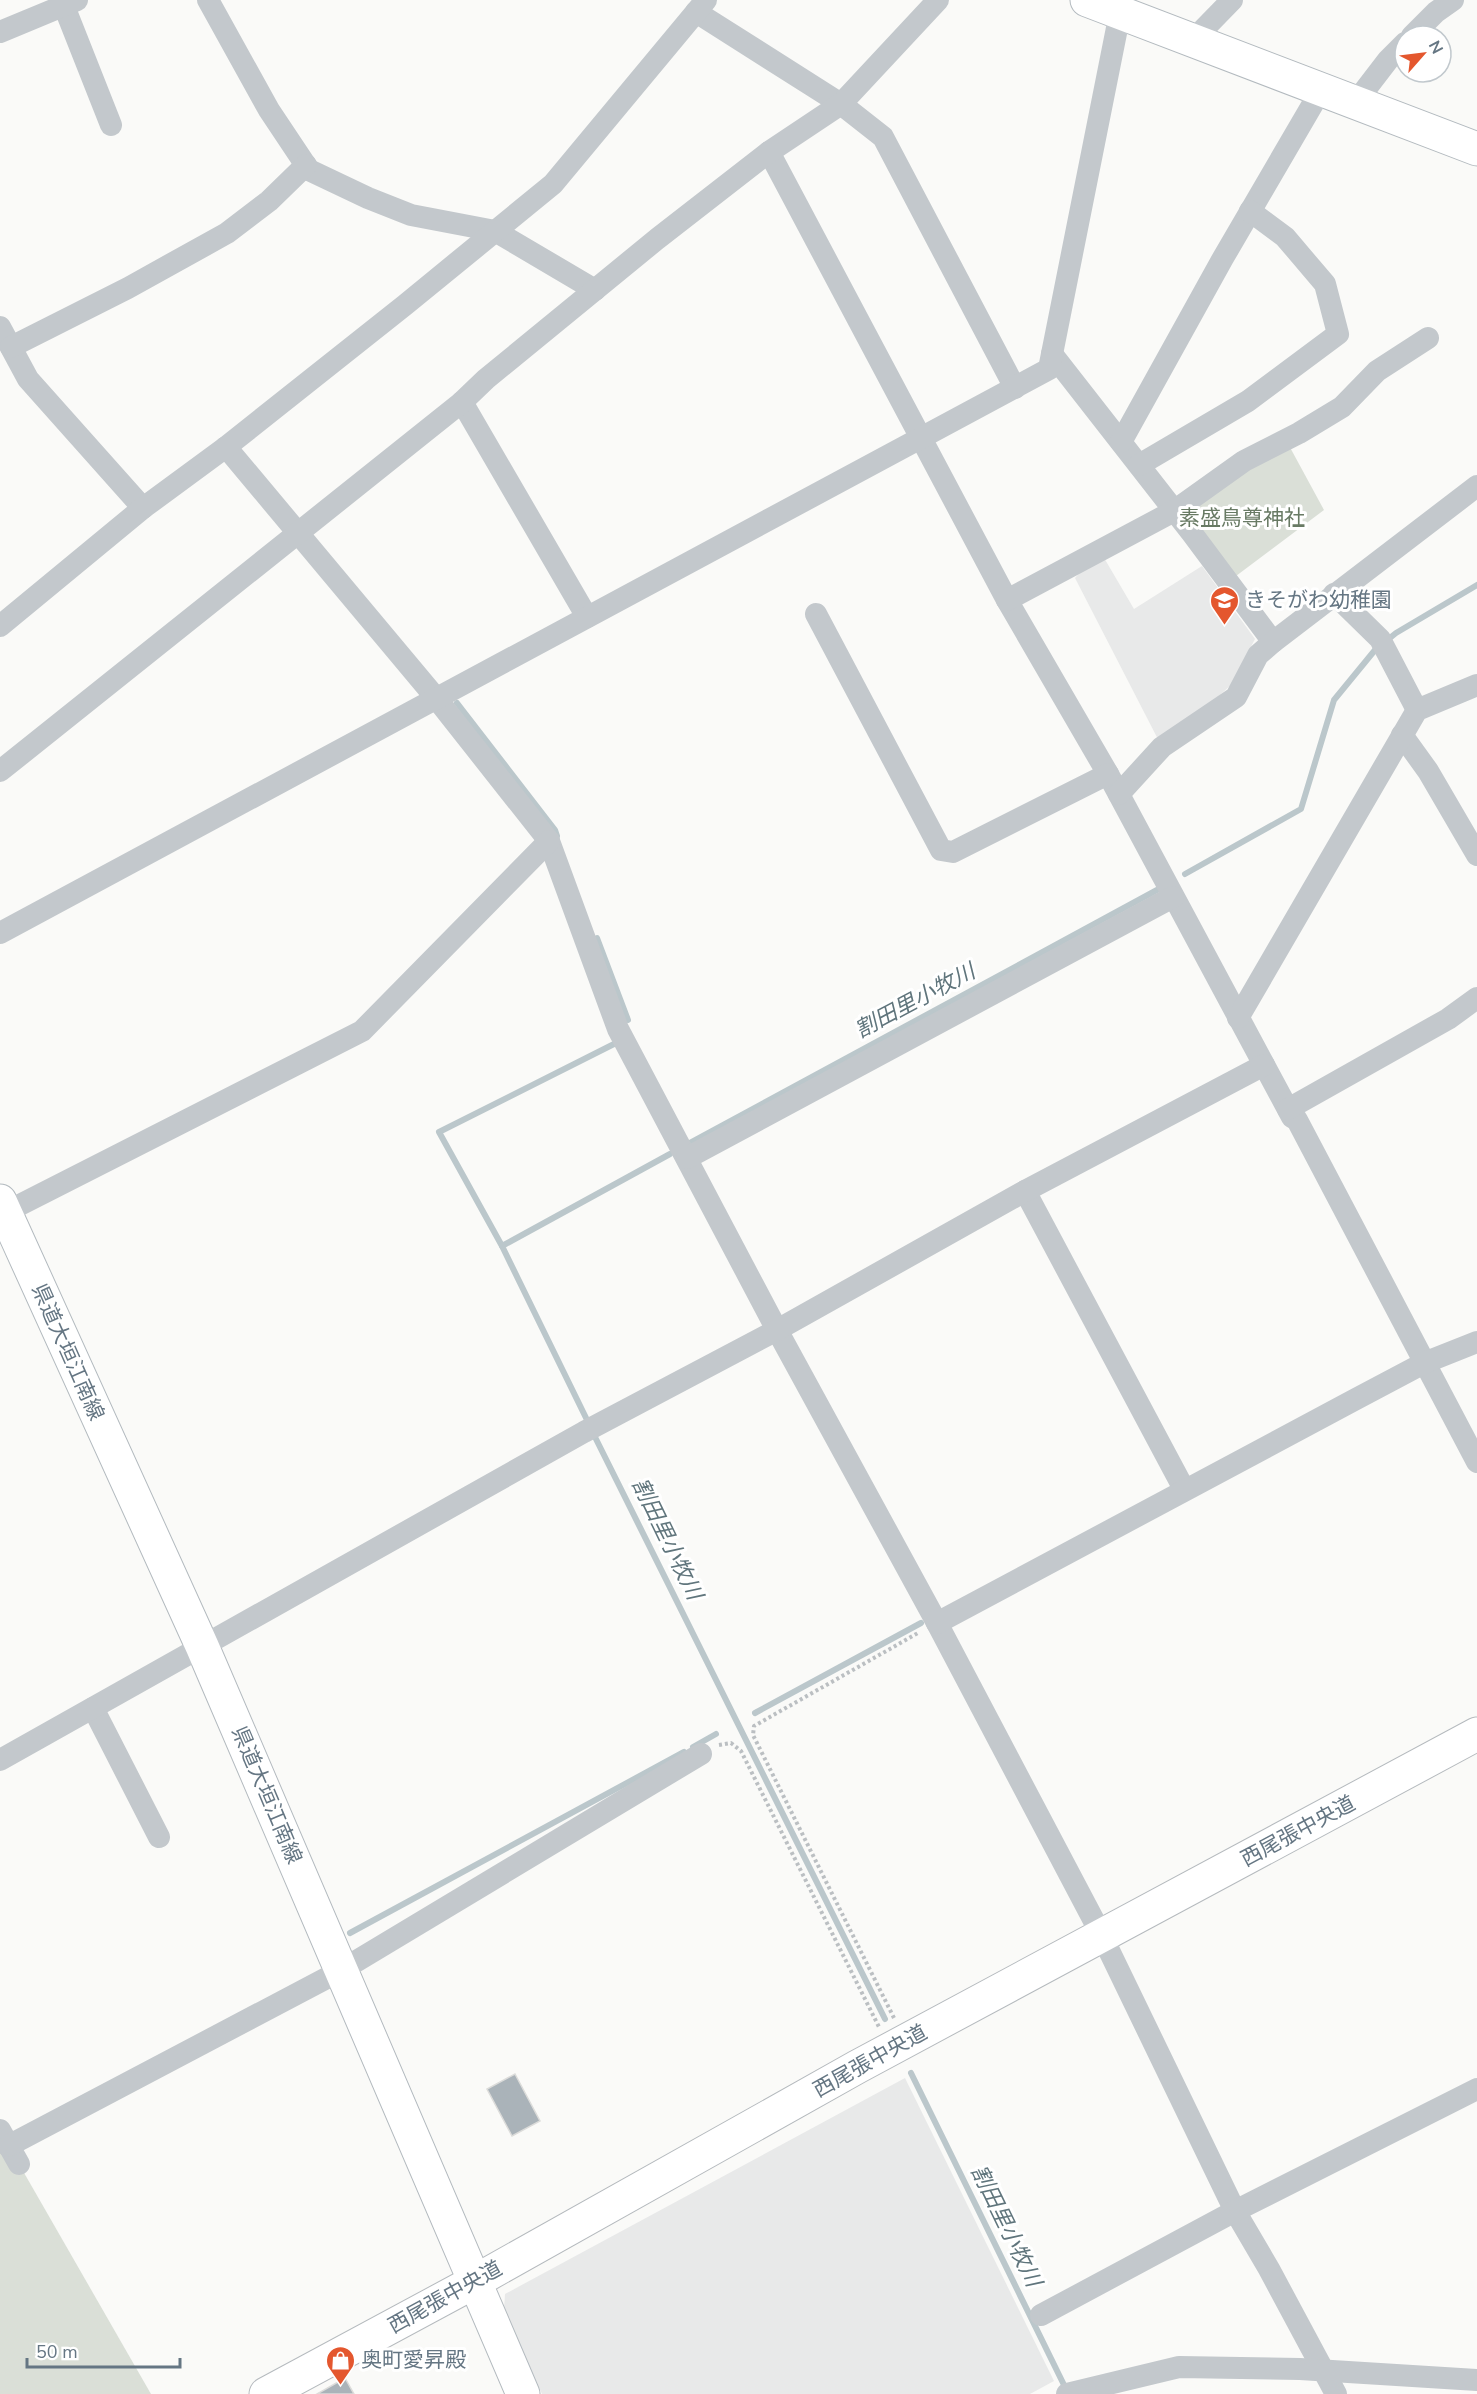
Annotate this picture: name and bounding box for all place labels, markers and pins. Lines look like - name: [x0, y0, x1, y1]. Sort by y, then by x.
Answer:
- school or university icon: きそがわ幼稚園: [1208, 584, 1240, 626]
- place label: きそがわ幼稚園: [1245, 586, 1392, 614]
- shop icon: 奥町愛昇殿: [324, 2344, 356, 2386]
- place label: 奥町愛昇殿: [361, 2346, 466, 2374]

